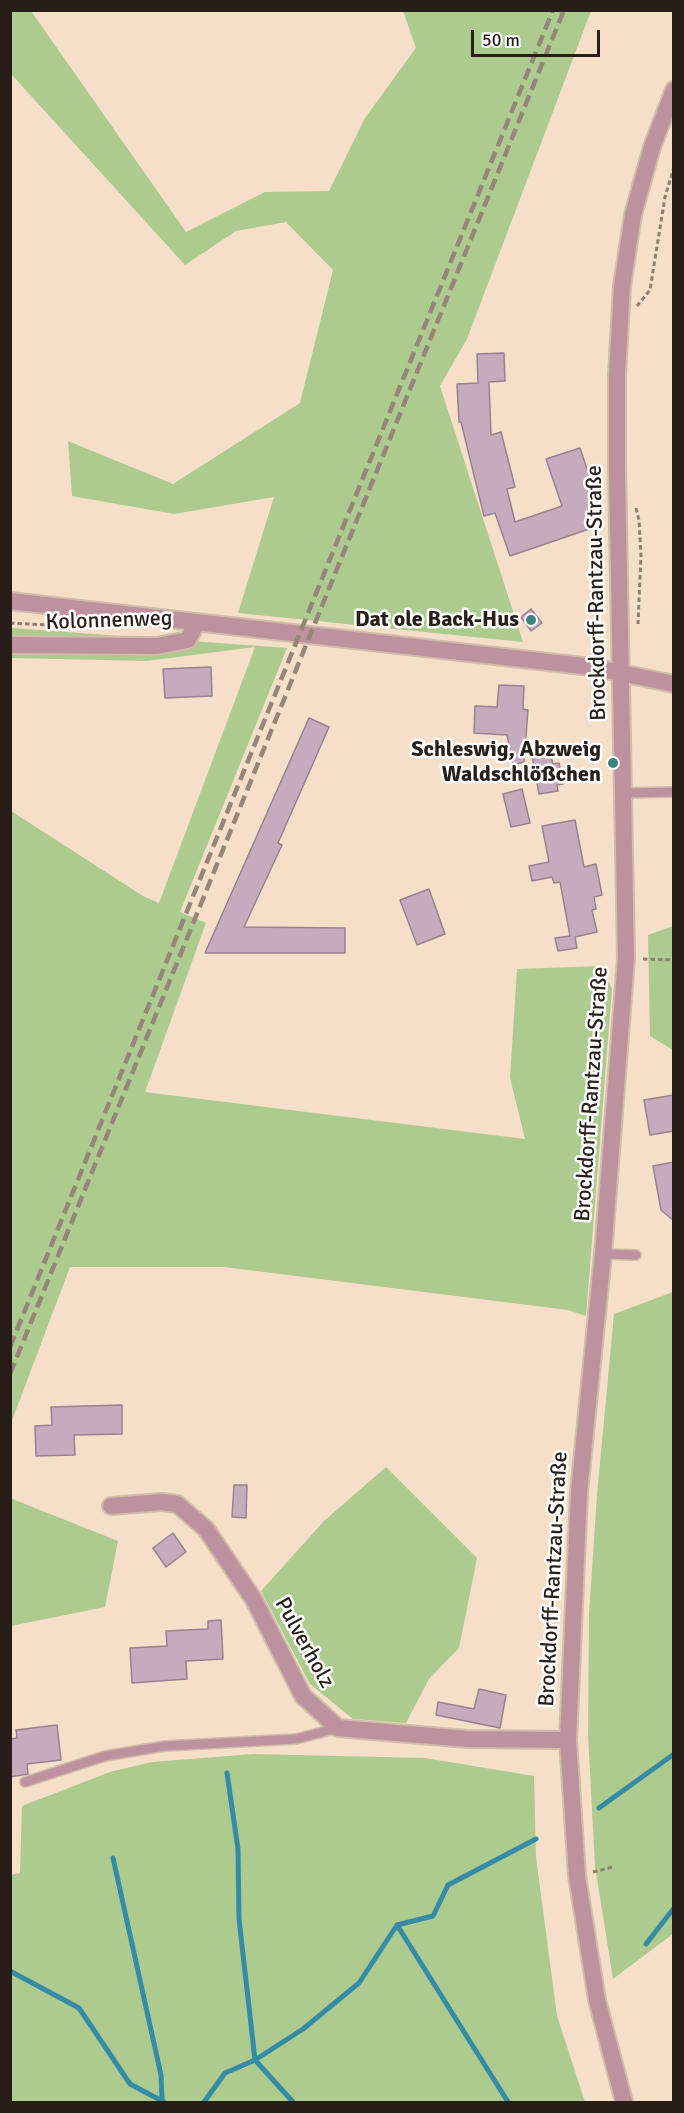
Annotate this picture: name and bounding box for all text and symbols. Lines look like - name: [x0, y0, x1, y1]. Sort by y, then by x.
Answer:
- scale bar: [474, 18, 603, 56]
- text: 50 m: [482, 29, 520, 51]
- street label: Brockdorff-Rantzau-Straße: [582, 465, 612, 721]
- street label: Kolonnenweg: [45, 606, 173, 636]
- place label: Dat ole Back-Hus: [355, 607, 519, 633]
- marker: Dat ole Back-Hus: [524, 613, 538, 627]
- place label: Schleswig, Abzweig Waldschlößchen: [411, 737, 601, 788]
- marker: Schleswig, Abzweig Waldschlößchen: [606, 756, 620, 770]
- street label: Brockdorff-Rantzau-Straße: [570, 966, 614, 1222]
- street label: Brockdorff-Rantzau-Straße: [534, 1451, 574, 1707]
- street label: Pulverholz: [268, 1593, 340, 1693]

